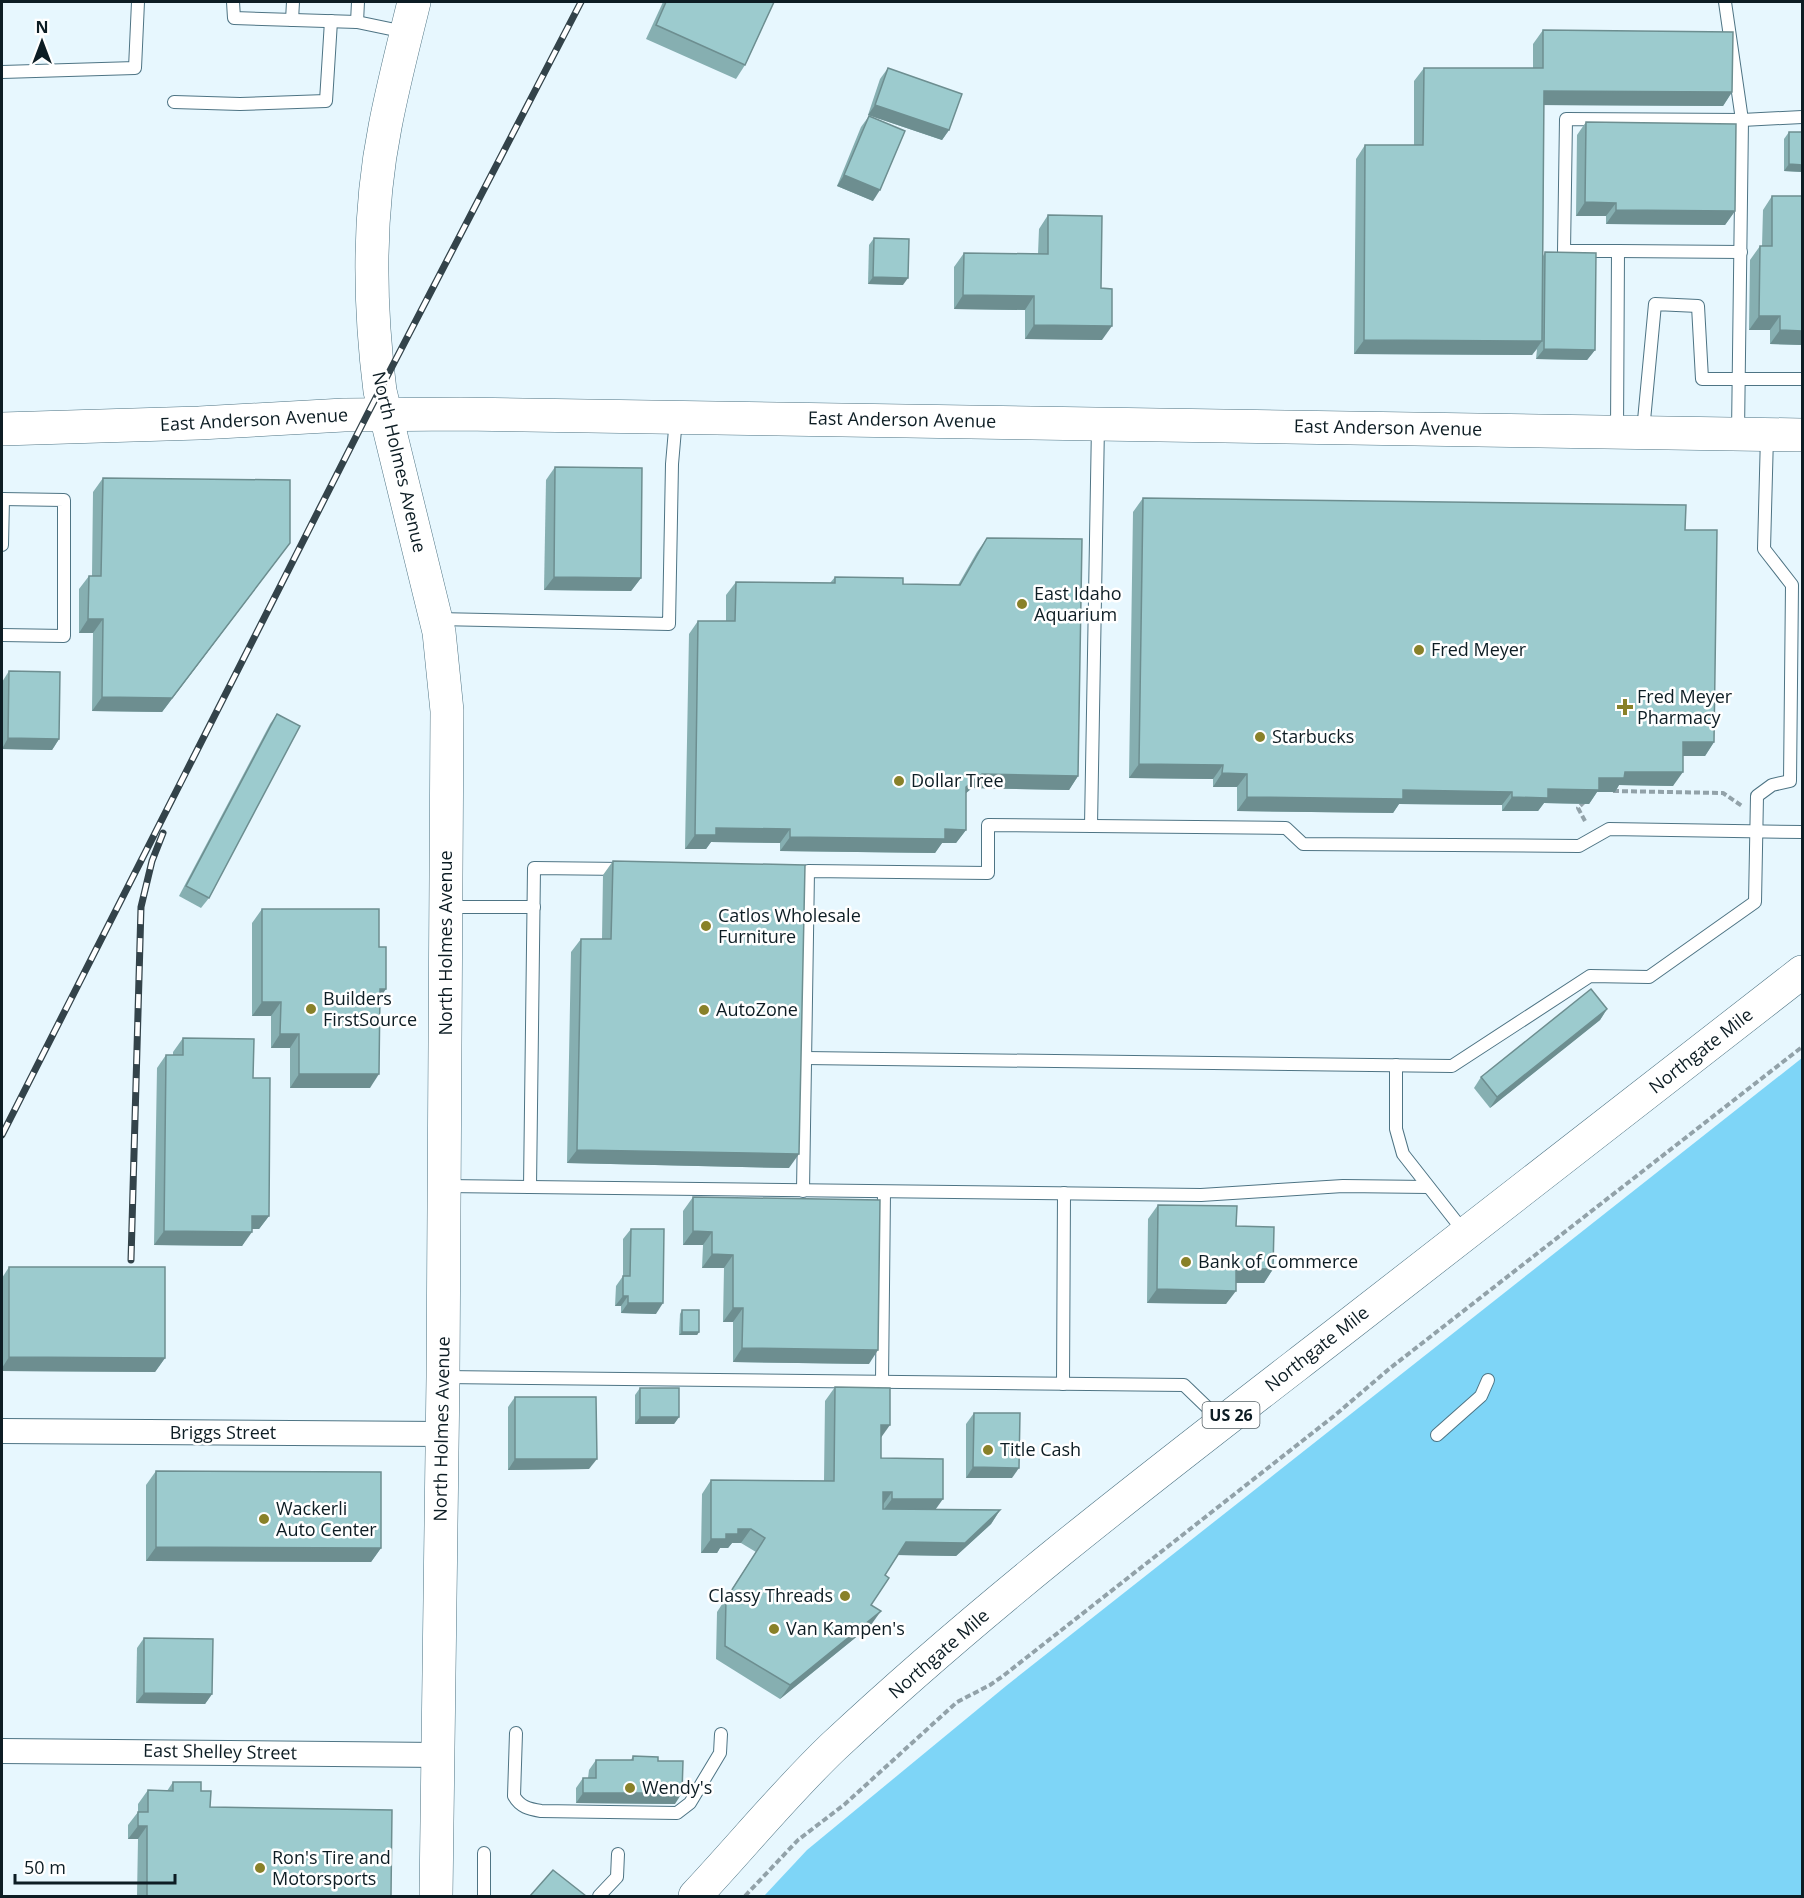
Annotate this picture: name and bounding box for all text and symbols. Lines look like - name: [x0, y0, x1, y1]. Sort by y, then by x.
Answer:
- north arrow: [12, 12, 72, 72]
- text: N: [35, 16, 49, 38]
- street label: North Holmes Avenue: [367, 369, 432, 555]
- street label: East Anderson Avenue: [159, 402, 349, 436]
- street label: East Anderson Avenue: [808, 405, 996, 433]
- street label: East Anderson Avenue: [1294, 413, 1482, 441]
- place label: East Idaho Aquarium: [1034, 581, 1122, 626]
- marker: East Idaho Aquarium: [1015, 597, 1029, 611]
- place label: Fred Meyer: [1431, 637, 1527, 661]
- marker: Fred Meyer: [1412, 643, 1426, 657]
- place label: Fred Meyer Pharmacy: [1637, 684, 1733, 729]
- marker: Fred Meyer Pharmacy: [1618, 700, 1632, 714]
- place label: Starbucks: [1272, 724, 1354, 748]
- marker: Starbucks: [1253, 730, 1267, 744]
- place label: Dollar Tree: [911, 768, 1004, 792]
- marker: Dollar Tree: [892, 774, 906, 788]
- street label: North Holmes Avenue: [433, 850, 457, 1036]
- place label: Catlos Wholesale Furniture: [718, 903, 861, 948]
- marker: Catlos Wholesale Furniture: [699, 919, 713, 933]
- place label: Builders FirstSource: [323, 986, 417, 1031]
- place label: AutoZone: [716, 997, 798, 1021]
- marker: Builders FirstSource: [304, 1002, 318, 1016]
- street label: Northgate Mile: [1644, 1002, 1757, 1098]
- marker: AutoZone: [697, 1003, 711, 1017]
- place label: Bank of Commerce: [1198, 1249, 1358, 1273]
- marker: Bank of Commerce: [1179, 1255, 1193, 1269]
- street label: Northgate Mile: [1260, 1300, 1373, 1396]
- street label: North Holmes Avenue: [427, 1336, 455, 1522]
- road number: US 26: [1202, 1402, 1260, 1428]
- street label: Briggs Street: [170, 1420, 276, 1444]
- place label: Title Cash: [1000, 1437, 1081, 1461]
- marker: Title Cash: [981, 1443, 995, 1457]
- place label: Wackerli Auto Center: [276, 1496, 377, 1541]
- marker: Wackerli Auto Center: [257, 1512, 271, 1526]
- place label: Classy Threads: [708, 1583, 833, 1607]
- marker: Classy Threads: [838, 1589, 852, 1603]
- street label: Northgate Mile: [883, 1603, 994, 1703]
- place label: Van Kampen's: [786, 1616, 905, 1640]
- marker: Van Kampen's: [767, 1622, 781, 1636]
- street label: East Shelley Street: [143, 1738, 297, 1764]
- place label: Wendy's: [642, 1775, 712, 1799]
- marker: Wendy's: [623, 1781, 637, 1795]
- place label: Ron's Tire and Motorsports: [272, 1845, 391, 1890]
- scale bar: [15, 1847, 176, 1885]
- text: 50 m: [24, 1855, 66, 1879]
- marker: Ron's Tire and Motorsports: [253, 1861, 267, 1875]

